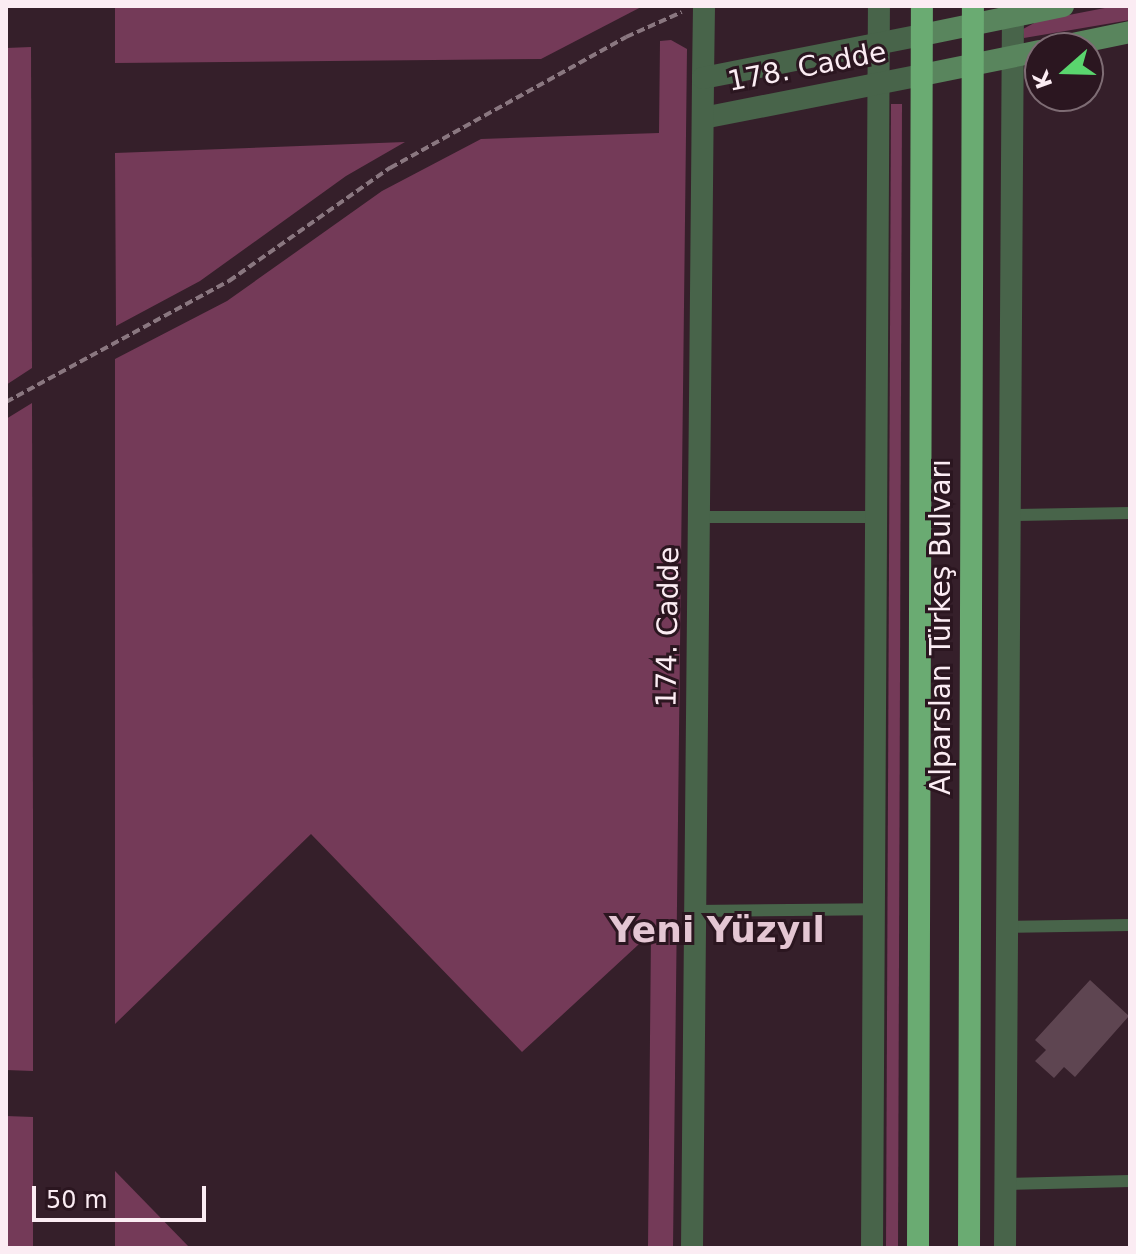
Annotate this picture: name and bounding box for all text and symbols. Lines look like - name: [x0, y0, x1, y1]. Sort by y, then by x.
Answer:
- north arrow: [1024, 32, 1104, 112]
- street label: 178. Cadde: [725, 35, 889, 99]
- text: K: [1028, 67, 1058, 92]
- street label: Alparslan Türkeş Bulvarı: [924, 459, 958, 795]
- street label: 174. Cadde: [650, 546, 686, 708]
- district label: Yeni Yüzyıl: [609, 908, 825, 952]
- scale bar: [36, 1170, 210, 1220]
- text: 50 m: [46, 1186, 108, 1214]

